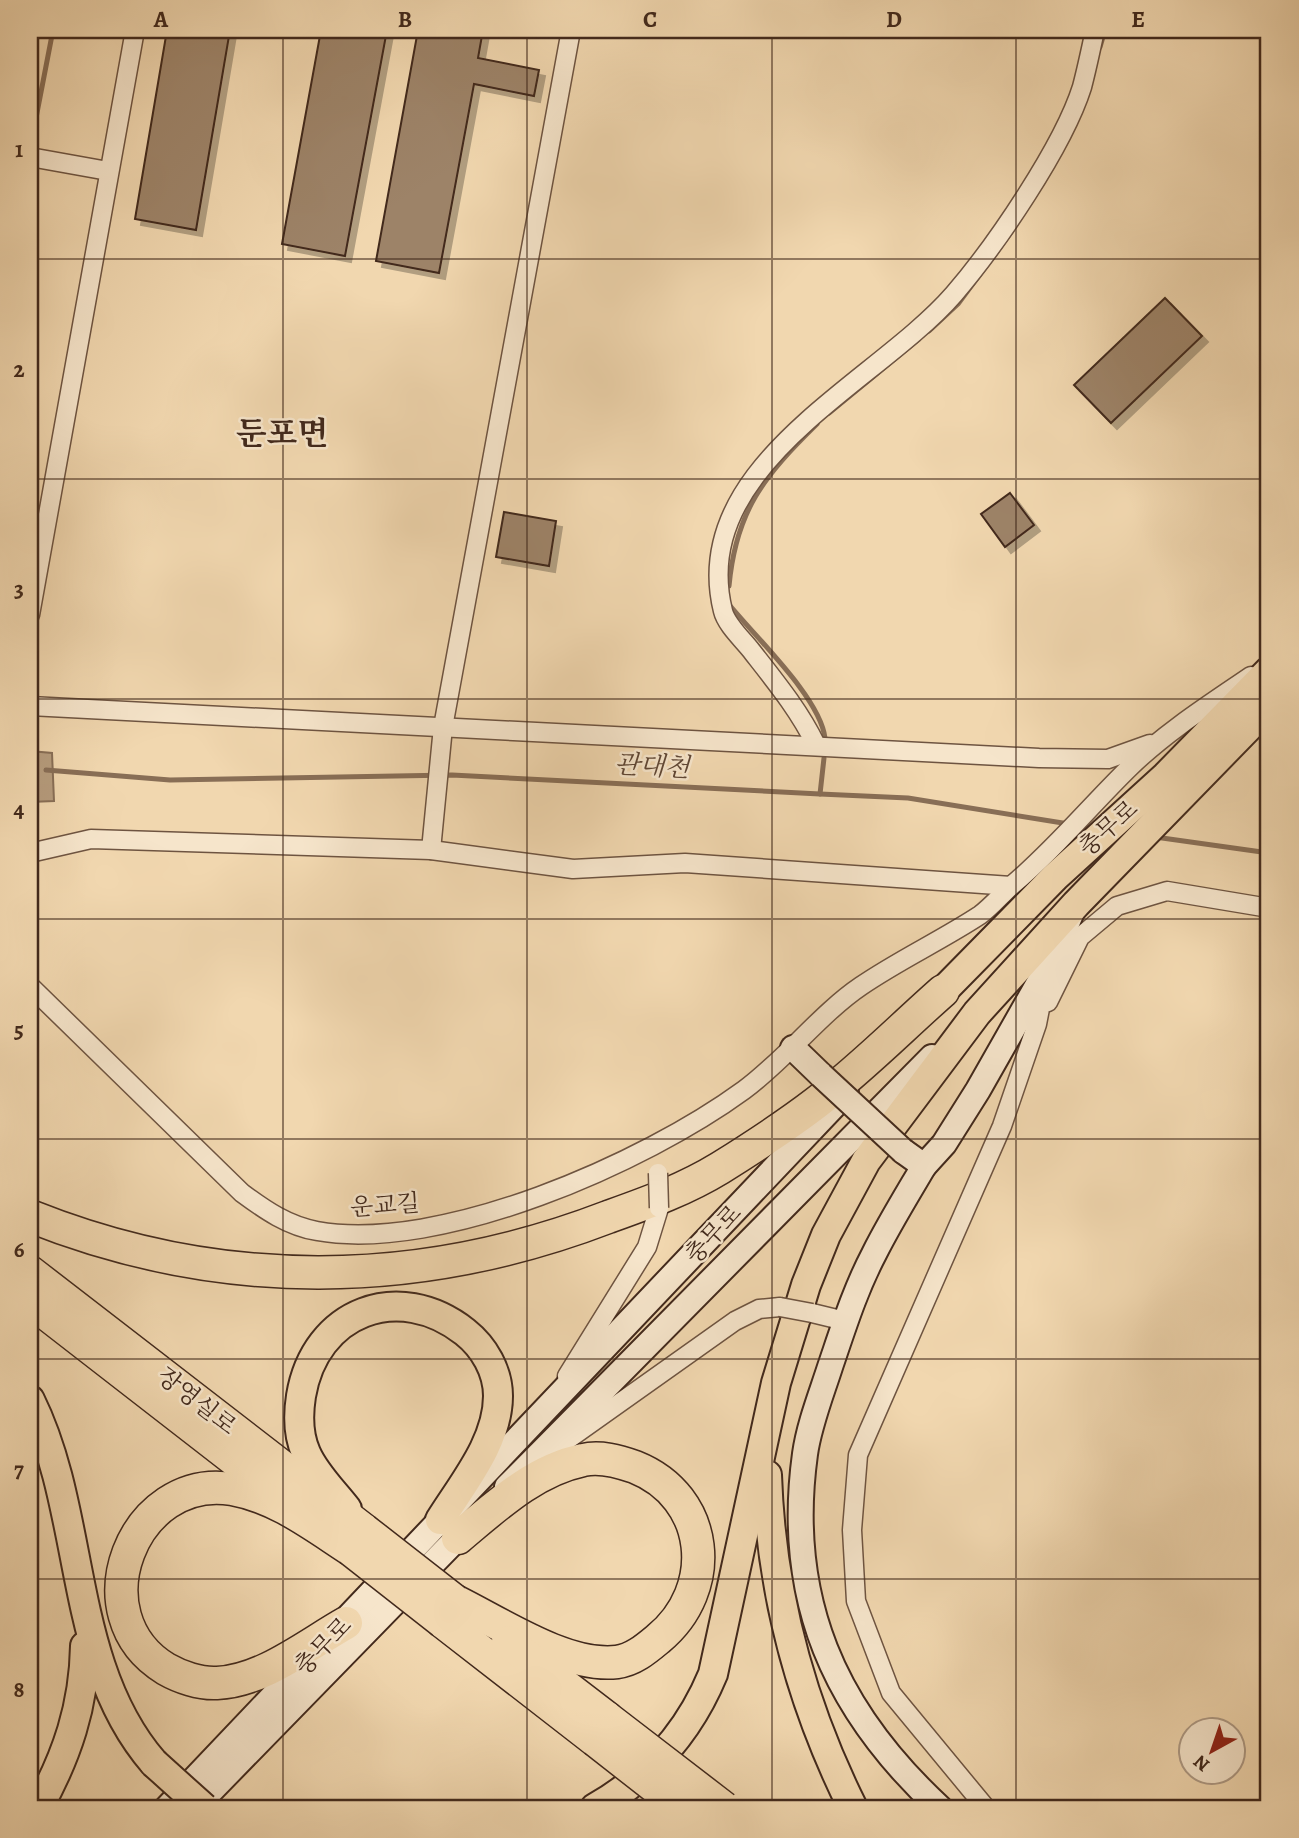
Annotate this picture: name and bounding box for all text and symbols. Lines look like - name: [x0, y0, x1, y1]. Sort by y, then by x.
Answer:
- text: A: [153, 4, 169, 35]
- text: B: [398, 4, 412, 35]
- text: C: [643, 4, 657, 35]
- text: D: [886, 4, 902, 35]
- text: E: [1131, 4, 1145, 35]
- text: 1: [15, 134, 23, 165]
- text: 2: [13, 354, 25, 385]
- district label: 둔포면: [236, 411, 328, 455]
- text: 3: [14, 574, 24, 605]
- water label: 관대천: [613, 747, 692, 786]
- street label: 충무로: [1071, 793, 1145, 863]
- text: 4: [14, 794, 25, 825]
- text: 5: [14, 1014, 24, 1045]
- street label: 운교길: [349, 1187, 421, 1223]
- street label: 충무로: [678, 1198, 748, 1270]
- text: 6: [14, 1234, 25, 1265]
- street label: 장영실로: [151, 1360, 243, 1442]
- text: 7: [14, 1454, 24, 1485]
- street label: 충무로: [287, 1610, 359, 1682]
- text: 8: [13, 1674, 25, 1705]
- north arrow: [1176, 1716, 1246, 1786]
- text: N: [1188, 1749, 1215, 1778]

